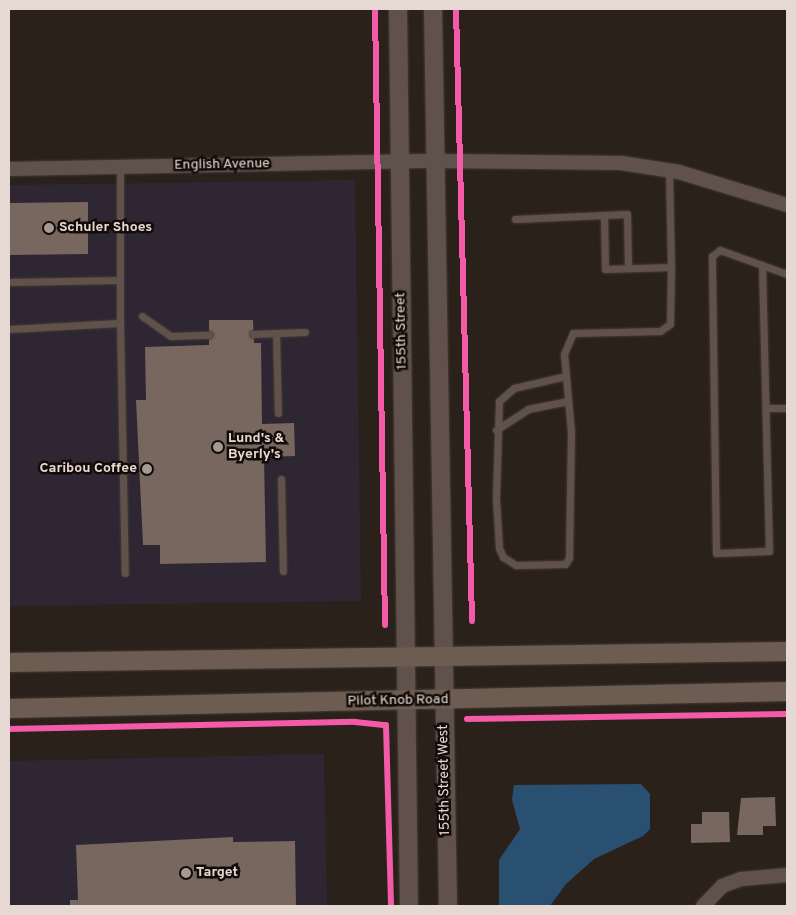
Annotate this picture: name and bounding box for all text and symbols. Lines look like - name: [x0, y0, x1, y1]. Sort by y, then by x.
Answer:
- street label: English Avenue: [174, 156, 270, 174]
- place label: Schuler Shoes: [59, 220, 152, 236]
- marker: Schuler Shoes: [43, 222, 55, 234]
- street label: 155th Street: [393, 292, 411, 370]
- place label: Lund's & Byerly's: [228, 431, 284, 464]
- marker: Lund's & Byerly's: [212, 441, 224, 453]
- place label: Caribou Coffee: [40, 461, 137, 477]
- marker: Caribou Coffee: [141, 463, 153, 475]
- street label: Pilot Knob Road: [347, 692, 449, 710]
- street label: 155th Street West: [436, 724, 454, 836]
- place label: Target: [196, 865, 238, 881]
- marker: Target: [180, 867, 192, 879]

